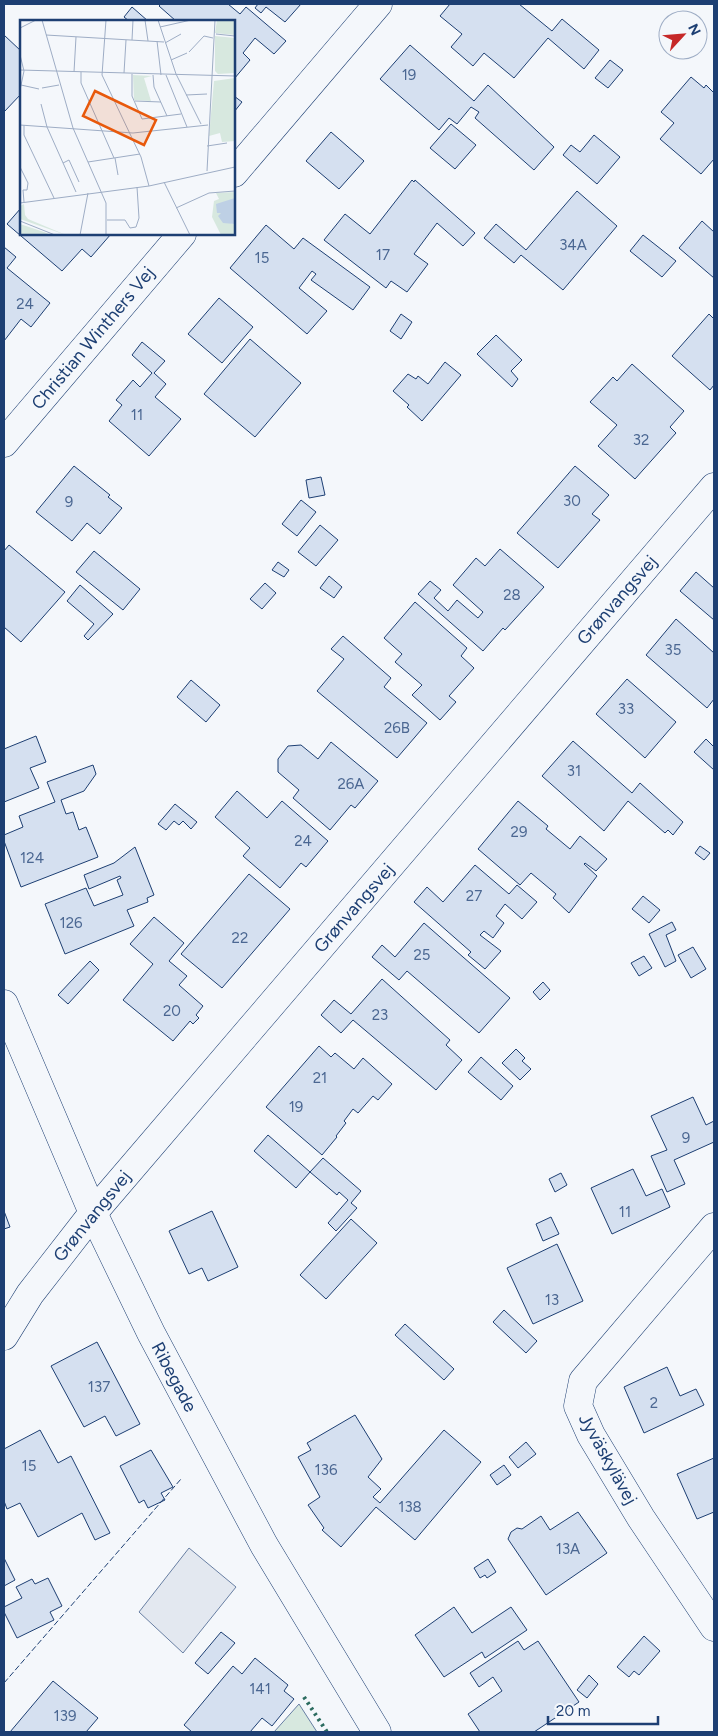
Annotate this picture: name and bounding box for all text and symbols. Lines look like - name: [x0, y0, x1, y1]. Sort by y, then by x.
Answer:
- north arrow: [658, 10, 708, 60]
- inset map: [20, 20, 235, 235]
- text: N: [684, 21, 704, 38]
- house number: 19: [402, 66, 416, 84]
- house number: 34A: [559, 236, 587, 254]
- house number: 17: [376, 246, 390, 264]
- house number: 15: [255, 249, 269, 267]
- street label: Christian Winthers Vej: [27, 262, 159, 414]
- house number: 24: [16, 295, 34, 313]
- house number: 11: [131, 406, 143, 424]
- house number: 32: [633, 431, 649, 449]
- house number: 30: [563, 492, 581, 510]
- house number: 9: [65, 493, 73, 511]
- street label: Grønvangsvej: [572, 551, 662, 649]
- house number: 28: [503, 586, 521, 604]
- house number: 35: [665, 641, 681, 659]
- house number: 33: [618, 700, 634, 718]
- house number: 26B: [384, 719, 410, 737]
- house number: 31: [567, 762, 581, 780]
- house number: 26A: [337, 775, 365, 793]
- house number: 29: [511, 823, 527, 841]
- house number: 24: [294, 832, 312, 850]
- house number: 124: [20, 849, 44, 867]
- street label: Grønvangsvej: [309, 859, 399, 957]
- house number: 27: [466, 887, 482, 905]
- house number: 126: [59, 914, 83, 932]
- house number: 22: [232, 929, 248, 947]
- house number: 25: [413, 946, 431, 964]
- house number: 20: [163, 1002, 181, 1020]
- house number: 23: [372, 1006, 388, 1024]
- house number: 21: [313, 1069, 327, 1087]
- house number: 19: [289, 1098, 303, 1116]
- house number: 9: [682, 1129, 690, 1147]
- street label: Grønvangsvej: [48, 1166, 136, 1266]
- house number: 11: [619, 1203, 631, 1221]
- house number: 13: [545, 1291, 559, 1309]
- street label: Ribegade: [146, 1338, 202, 1416]
- house number: 137: [88, 1378, 110, 1396]
- house number: 2: [650, 1394, 658, 1412]
- street label: Jyväskylävej: [574, 1410, 642, 1508]
- house number: 15: [22, 1457, 36, 1475]
- house number: 136: [315, 1461, 338, 1479]
- house number: 138: [398, 1498, 422, 1516]
- house number: 13A: [556, 1540, 580, 1558]
- house number: 141: [249, 1680, 271, 1698]
- scale bar: [548, 1694, 658, 1726]
- text: 20 m: [556, 1702, 590, 1720]
- house number: 139: [54, 1707, 76, 1725]

